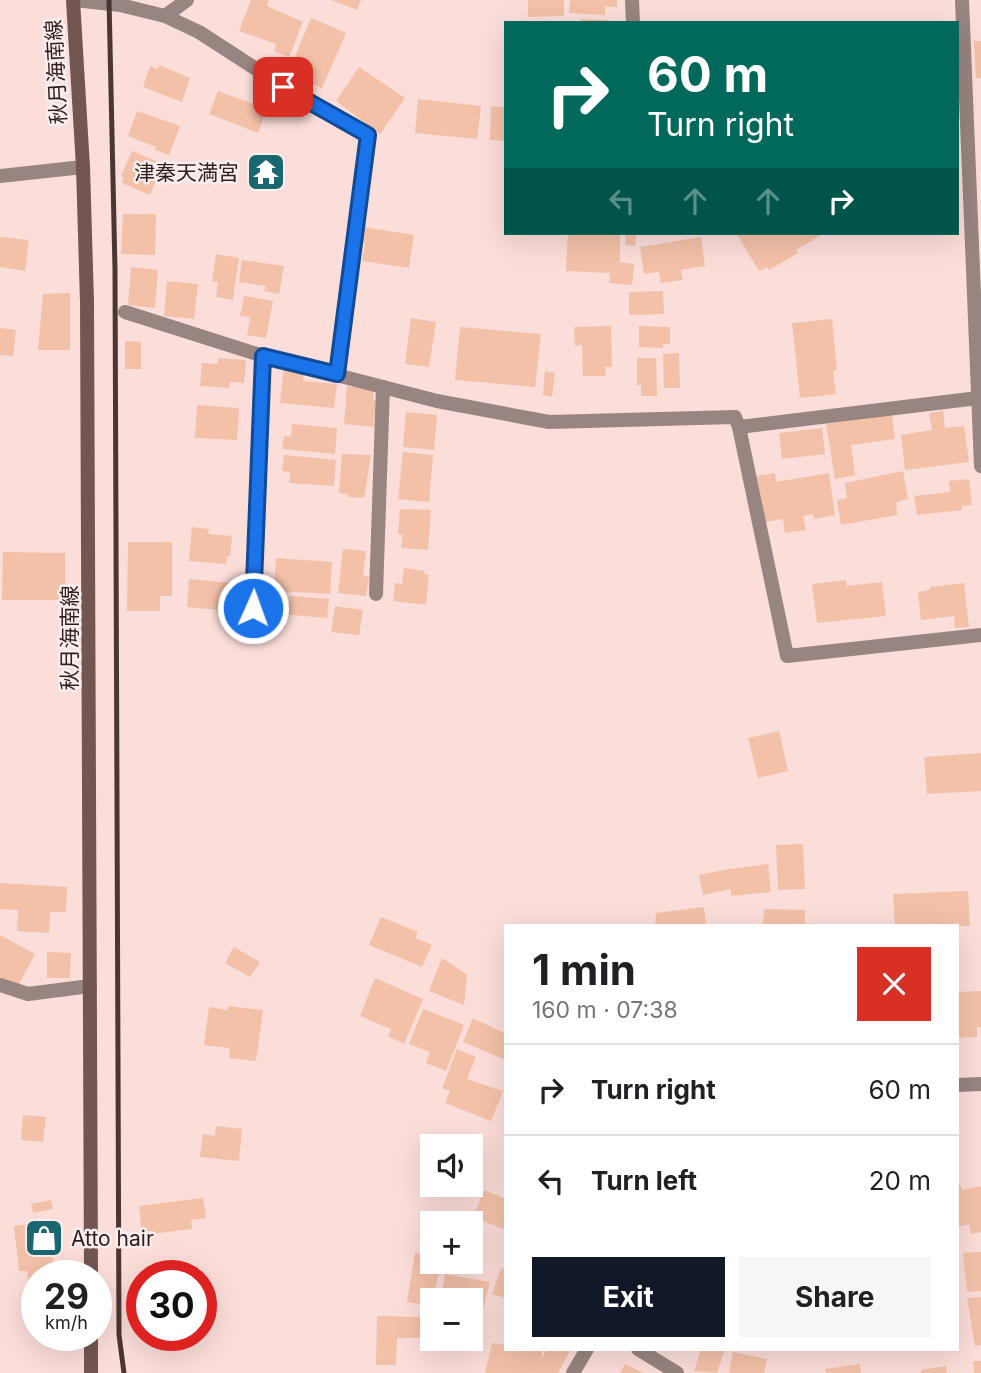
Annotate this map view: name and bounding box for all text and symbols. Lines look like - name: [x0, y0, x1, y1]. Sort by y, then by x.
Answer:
- street label: 秋月海南線: [41, 19, 71, 125]
- text: 60 m: [647, 45, 768, 104]
- icon: right: [532, 49, 623, 140]
- pin: [253, 57, 313, 117]
- icon: arrive: [264, 68, 302, 106]
- text: Turn right: [647, 105, 794, 144]
- temple icon: 津秦天満宮: [245, 151, 287, 193]
- place label: 津秦天満宮: [134, 160, 239, 185]
- icon: left: [603, 182, 641, 220]
- icon: ahead: [676, 182, 714, 220]
- icon: ahead: [749, 182, 787, 220]
- icon: right: [822, 182, 860, 220]
- position arrow: [216, 571, 290, 645]
- street label: 秋月海南線: [57, 586, 82, 691]
- text: 1 min: [532, 944, 636, 995]
- button: close: [857, 947, 931, 1021]
- text: 160 m · 07:38: [532, 996, 678, 1024]
- icon: right: [532, 1071, 570, 1109]
- text: Turn right: [591, 1074, 716, 1105]
- text: 60 m: [868, 1074, 931, 1105]
- map controls: [420, 1134, 483, 1351]
- button: sound: [420, 1134, 483, 1197]
- icon: left: [532, 1162, 570, 1200]
- text: Turn left: [591, 1165, 697, 1196]
- text: 20 m: [869, 1165, 931, 1196]
- button: +: [420, 1211, 483, 1274]
- shop icon: Atto hair: [23, 1217, 65, 1259]
- place label: Atto hair: [71, 1226, 154, 1251]
- button: Exit: [532, 1257, 725, 1337]
- button: Share: [739, 1257, 931, 1337]
- speed limit sign: 30: [126, 1260, 217, 1351]
- text: 29: [44, 1275, 89, 1317]
- button: −: [420, 1288, 483, 1351]
- text: km/h: [45, 1312, 88, 1333]

